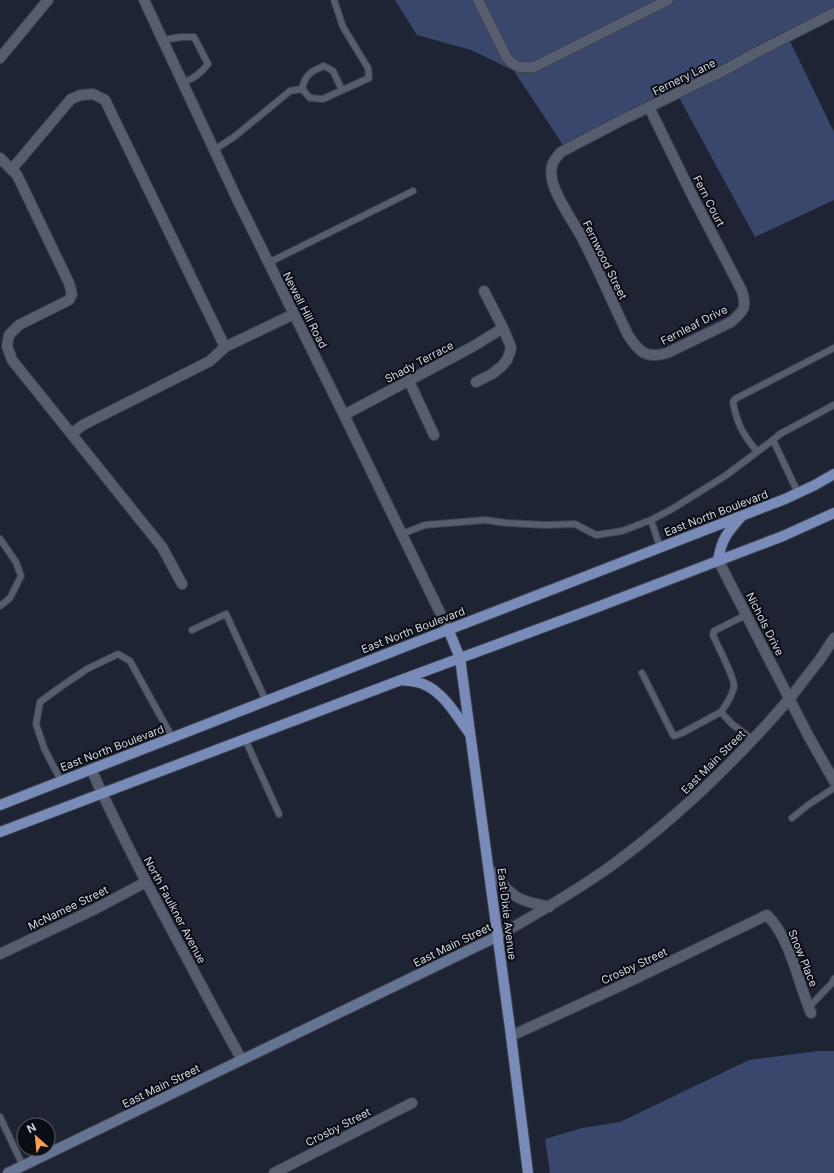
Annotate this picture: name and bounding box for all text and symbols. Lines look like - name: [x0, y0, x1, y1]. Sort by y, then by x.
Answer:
- street label: Fernery Lane: [650, 56, 718, 98]
- street label: Fern Court: [690, 173, 728, 229]
- street label: Fernwood Street: [580, 218, 630, 302]
- street label: Newell Hill Road: [280, 269, 330, 351]
- street label: Fernleaf Drive: [658, 302, 730, 348]
- street label: Shady Terrace: [382, 338, 456, 386]
- street label: East North Boulevard: [662, 487, 770, 539]
- street label: Nichols Drive: [743, 590, 787, 658]
- street label: East North Boulevard: [359, 604, 467, 656]
- street label: East North Boulevard: [58, 722, 166, 774]
- street label: East Main Street: [678, 727, 748, 797]
- street label: North Faulkner Avenue: [141, 854, 209, 966]
- street label: East Dixie Avenue: [494, 867, 520, 961]
- street label: McNamee Street: [26, 882, 111, 933]
- street label: East Main Street: [411, 920, 493, 970]
- street label: Snow Place: [785, 927, 821, 989]
- street label: Crosby Street: [599, 944, 670, 987]
- street label: East Main Street: [120, 1061, 202, 1111]
- street label: Crosby Street: [303, 1104, 373, 1149]
- north arrow: [16, 1117, 56, 1157]
- text: N: [25, 1120, 38, 1136]

